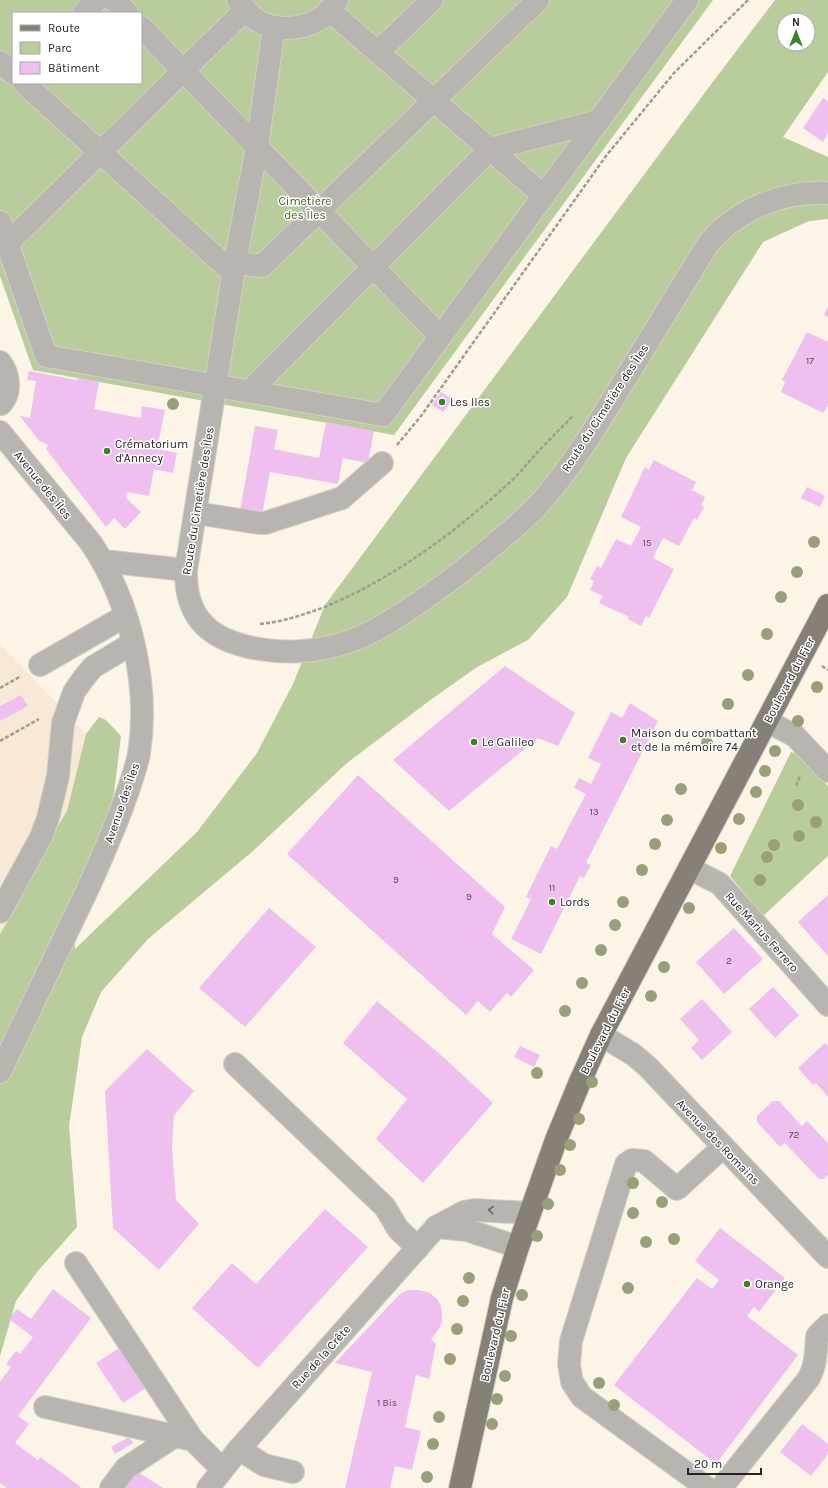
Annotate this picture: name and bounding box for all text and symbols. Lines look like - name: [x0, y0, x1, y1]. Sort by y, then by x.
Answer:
- legend: [12, 12, 142, 84]
- north arrow: [776, 12, 816, 52]
- text: N: [792, 16, 800, 29]
- text: Route: [48, 21, 80, 35]
- text: Parc: [48, 41, 72, 55]
- text: Bâtiment: [48, 61, 100, 75]
- park label: Cimetière des Îles: [278, 194, 332, 222]
- street label: Route du Cimetière des Îles: [558, 342, 652, 474]
- house number: 17: [806, 355, 814, 367]
- place label: Les Iles: [450, 395, 490, 409]
- marker: Les Iles: [437, 397, 447, 407]
- street label: Route du Cimetière des Îles: [179, 426, 217, 576]
- place label: Crématorium d'Annecy: [115, 437, 188, 465]
- marker: Crématorium d'Annecy: [102, 446, 112, 456]
- street label: Avenue des Îles: [11, 448, 75, 522]
- house number: 15: [643, 537, 652, 549]
- street label: Boulevard du Fier: [760, 634, 818, 725]
- place label: Maison du combattant et de la mémoire 74: [631, 726, 757, 754]
- place label: Le Galileo: [482, 735, 534, 749]
- marker: Maison du combattant et de la mémoire 74: [618, 735, 628, 745]
- marker: Le Galileo: [469, 737, 479, 747]
- street label: Avenue des Îles: [102, 761, 142, 845]
- house number: 13: [589, 806, 599, 818]
- house number: 9: [393, 874, 399, 886]
- house number: 11: [549, 882, 555, 894]
- street label: Rue Marius Ferrero: [722, 889, 802, 975]
- house number: 9: [466, 891, 472, 903]
- place label: Lords: [560, 895, 590, 909]
- marker: Lords: [547, 897, 557, 907]
- house number: 2: [726, 955, 732, 967]
- street label: Boulevard du Fier: [577, 985, 633, 1077]
- street label: Avenue des Romains: [673, 1096, 763, 1188]
- house number: 72: [789, 1129, 799, 1141]
- one-way arrow: [488, 1206, 494, 1214]
- place label: Orange: [755, 1277, 794, 1291]
- marker: Orange: [742, 1279, 752, 1289]
- street label: Boulevard du Fier: [477, 1286, 513, 1383]
- street label: Rue de la Crête: [289, 1322, 353, 1392]
- house number: 1 Bis: [377, 1397, 397, 1409]
- scale bar: [688, 1450, 761, 1476]
- text: 20 m: [694, 1457, 722, 1471]

